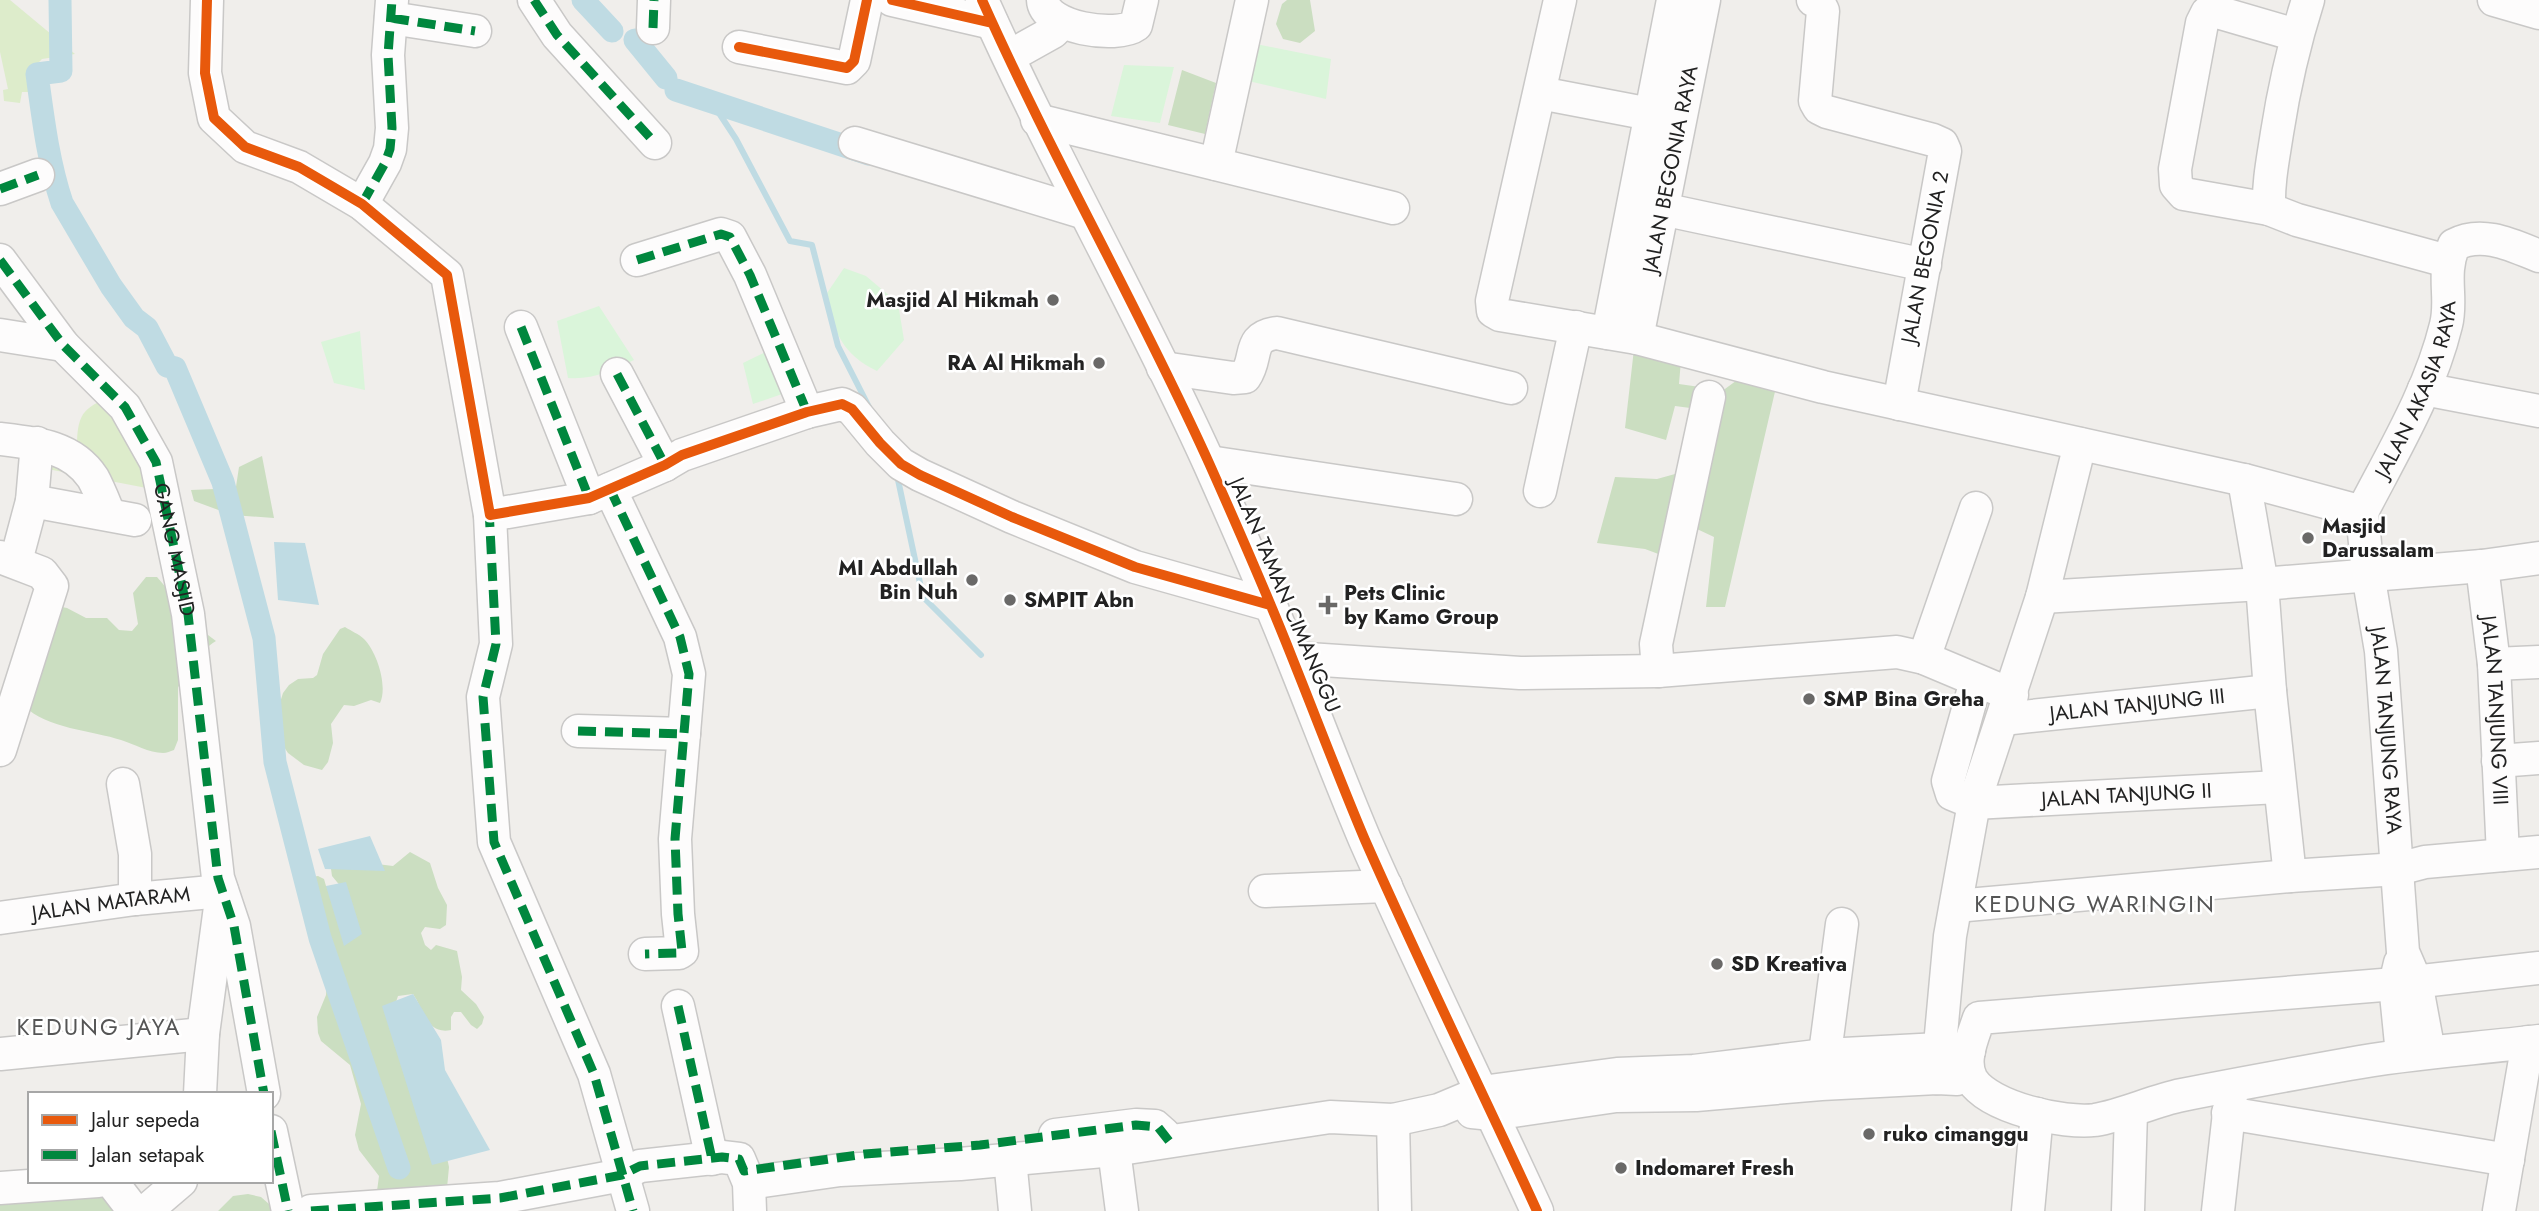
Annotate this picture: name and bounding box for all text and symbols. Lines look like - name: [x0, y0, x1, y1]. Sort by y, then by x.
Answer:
- street label: JALAN BEGONIA RAYA: [1635, 63, 1706, 279]
- street label: JALAN BEGONIA 2: [1893, 168, 1956, 349]
- place label: Masjid Al Hikmah: [866, 285, 1039, 315]
- marker: Masjid Al Hikmah: [1045, 292, 1061, 308]
- street label: JALAN AKASIA RAYA: [2366, 300, 2464, 486]
- place label: RA Al Hikmah: [947, 348, 1085, 378]
- marker: RA Al Hikmah: [1091, 355, 1107, 371]
- street label: JALAN TAMAN CIMANGGU: [1221, 470, 1348, 717]
- street label: GANG MASJID: [146, 480, 203, 619]
- place label: Masjid Darussalam: [2322, 511, 2434, 565]
- marker: Masjid Darussalam: [2300, 530, 2316, 546]
- place label: MI Abdullah Bin Nuh: [838, 553, 958, 607]
- marker: MI Abdullah Bin Nuh: [964, 572, 980, 588]
- place label: Pets Clinic by Kamo Group: [1344, 578, 1499, 632]
- place label: SMPIT Abn: [1024, 585, 1134, 615]
- marker: SMPIT Abn: [1002, 592, 1018, 608]
- marker: Pets Clinic by Kamo Group: [1318, 595, 1338, 615]
- street label: JALAN TANJUNG VIII: [2473, 611, 2516, 806]
- street label: JALAN TANJUNG RAYA: [2362, 621, 2409, 835]
- street label: JALAN TANJUNG III: [2045, 681, 2226, 729]
- place label: SMP Bina Greha: [1823, 684, 1984, 714]
- marker: SMP Bina Greha: [1801, 691, 1817, 707]
- street label: JALAN TANJUNG II: [2038, 776, 2213, 815]
- street label: JALAN MATARAM: [27, 879, 191, 929]
- district label: KEDUNG WARINGIN: [1974, 887, 2216, 921]
- place label: SD Kreativa: [1731, 949, 1847, 979]
- marker: SD Kreativa: [1709, 956, 1725, 972]
- district label: KEDUNG JAYA: [16, 1010, 182, 1044]
- legend: [28, 1092, 273, 1183]
- text: Jalur sepeda: [88, 1105, 200, 1135]
- place label: ruko cimanggu: [1883, 1119, 2029, 1149]
- marker: ruko cimanggu: [1861, 1126, 1877, 1142]
- text: Jalan setapak: [88, 1140, 205, 1170]
- place label: Indomaret Fresh: [1635, 1153, 1794, 1183]
- marker: Indomaret Fresh: [1613, 1160, 1629, 1176]

